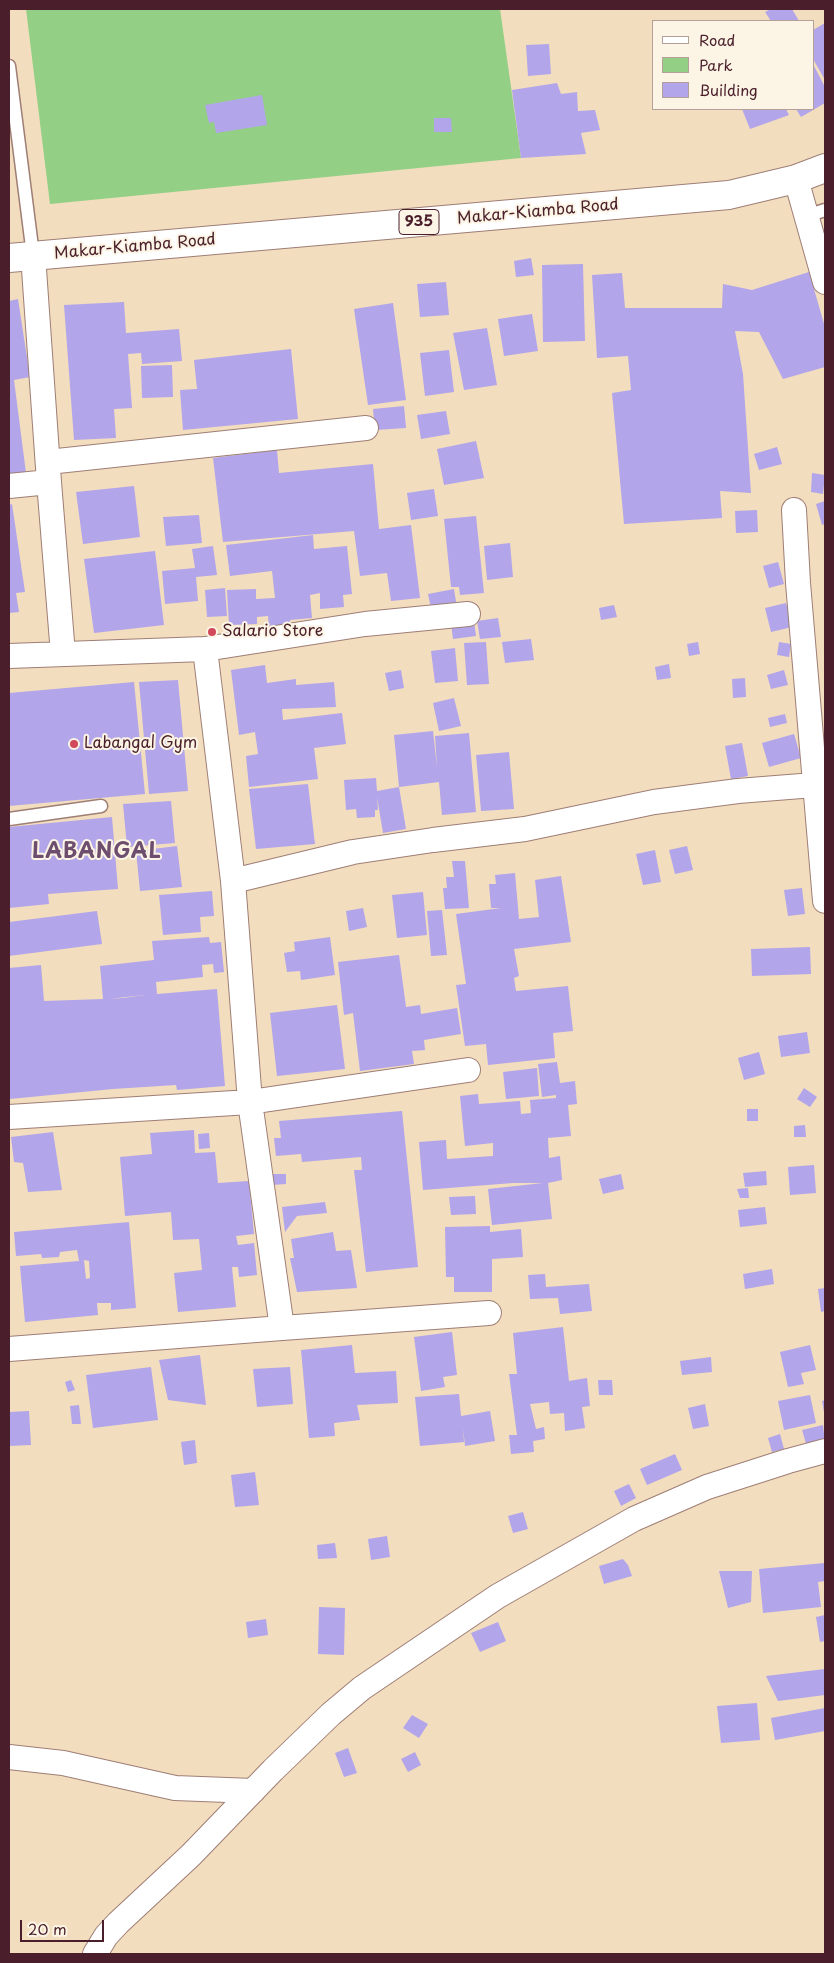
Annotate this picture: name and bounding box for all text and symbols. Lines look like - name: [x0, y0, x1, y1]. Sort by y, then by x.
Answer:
- legend: [652, 20, 814, 110]
- text: Road: [699, 28, 735, 51]
- text: Park: [699, 53, 733, 76]
- text: Building: [699, 78, 758, 101]
- street label: Makar-Kiamba Road: [456, 195, 620, 229]
- road number: 935: [399, 210, 439, 234]
- street label: Makar-Kiamba Road: [53, 230, 217, 264]
- place label: Salario Store: [222, 622, 323, 642]
- marker: Salario Store: [206, 626, 218, 638]
- place label: Labangal Gym: [84, 734, 197, 754]
- marker: Labangal Gym: [68, 738, 80, 750]
- district label: LABANGAL: [32, 839, 162, 865]
- scale bar: [22, 1910, 106, 1942]
- text: 20 m: [28, 1917, 67, 1940]

